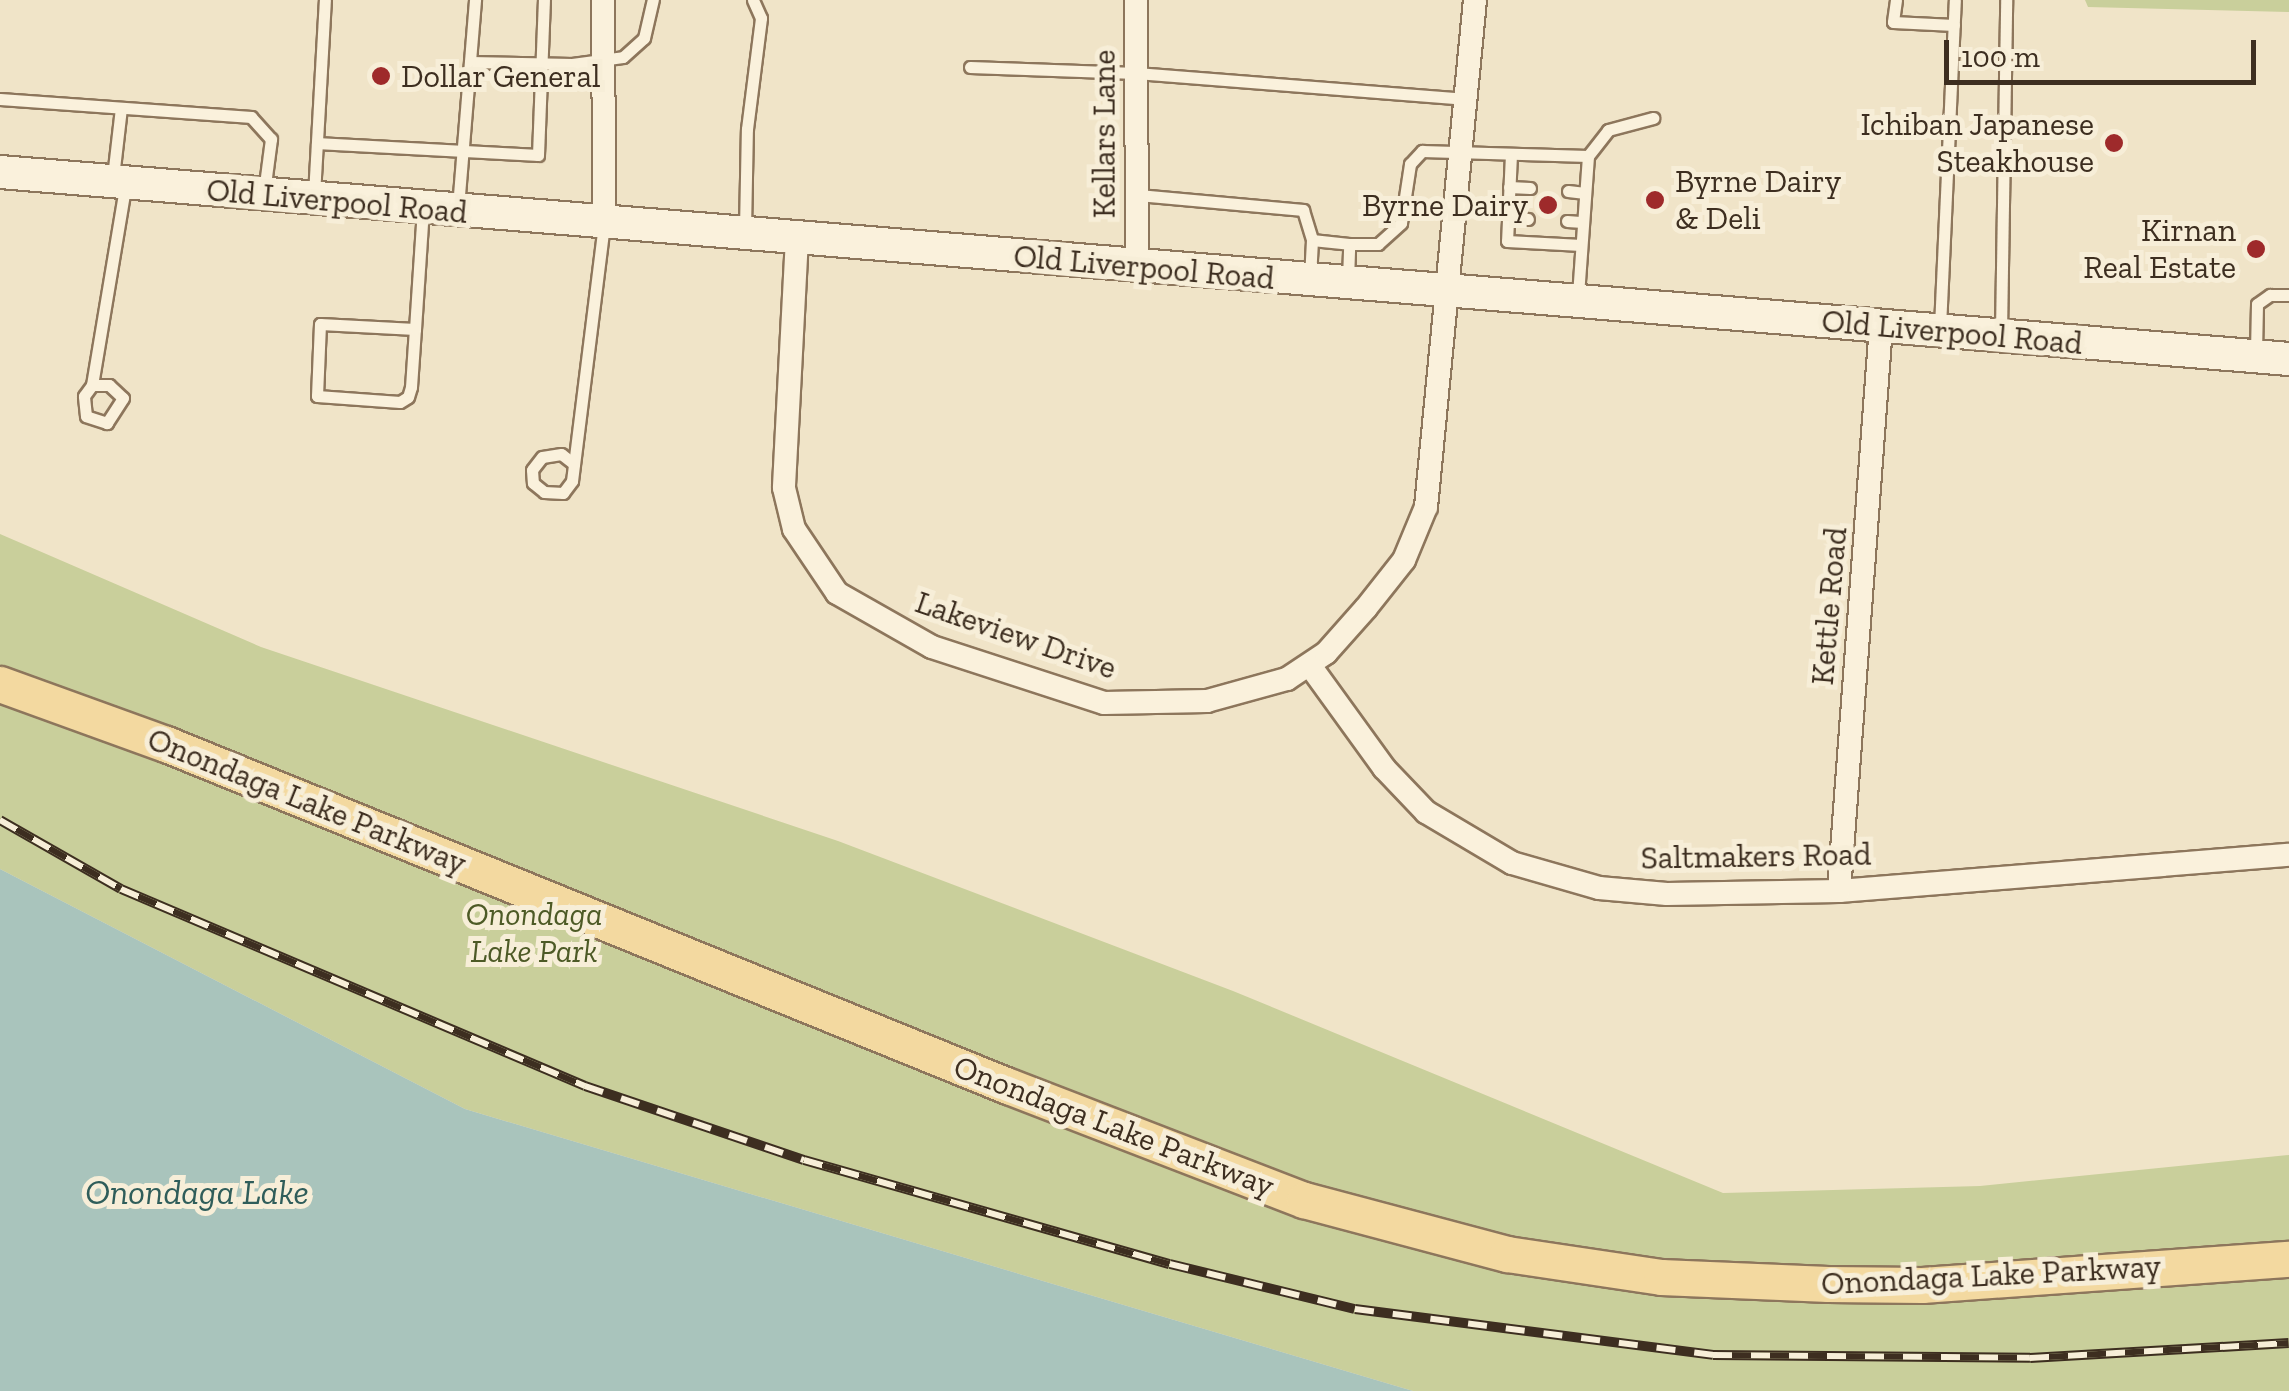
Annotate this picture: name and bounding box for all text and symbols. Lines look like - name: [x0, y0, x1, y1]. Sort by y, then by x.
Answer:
- scale bar: [1949, 20, 2262, 82]
- text: 100 m: [1961, 39, 2040, 75]
- street label: Kellars Lane: [1085, 50, 1123, 218]
- place label: Dollar General: [401, 57, 601, 95]
- marker: Dollar General: [370, 65, 392, 87]
- place label: Ichiban Japanese Steakhouse: [1860, 106, 2094, 181]
- marker: Ichiban Japanese Steakhouse: [2103, 132, 2125, 154]
- place label: Byrne Dairy & Deli: [1675, 163, 1841, 238]
- street label: Old Liverpool Road: [205, 170, 469, 232]
- place label: Byrne Dairy: [1362, 186, 1528, 224]
- marker: Byrne Dairy & Deli: [1644, 189, 1666, 211]
- marker: Byrne Dairy: [1537, 194, 1559, 216]
- place label: Kirnan Real Estate: [2083, 212, 2236, 287]
- street label: Old Liverpool Road: [1012, 236, 1276, 298]
- marker: Kirnan Real Estate: [2245, 238, 2267, 260]
- street label: Old Liverpool Road: [1820, 301, 2084, 363]
- street label: Kettle Road: [1803, 525, 1855, 687]
- street label: Lakeview Drive: [910, 583, 1122, 687]
- street label: Onondaga Lake Parkway: [142, 719, 472, 883]
- street label: Saltmakers Road: [1640, 835, 1872, 877]
- park label: Onondaga Lake Park: [466, 896, 602, 971]
- street label: Onondaga Lake Parkway: [948, 1047, 1280, 1205]
- water label: Onondaga Lake: [85, 1171, 309, 1213]
- street label: Onondaga Lake Parkway: [1820, 1247, 2162, 1303]

